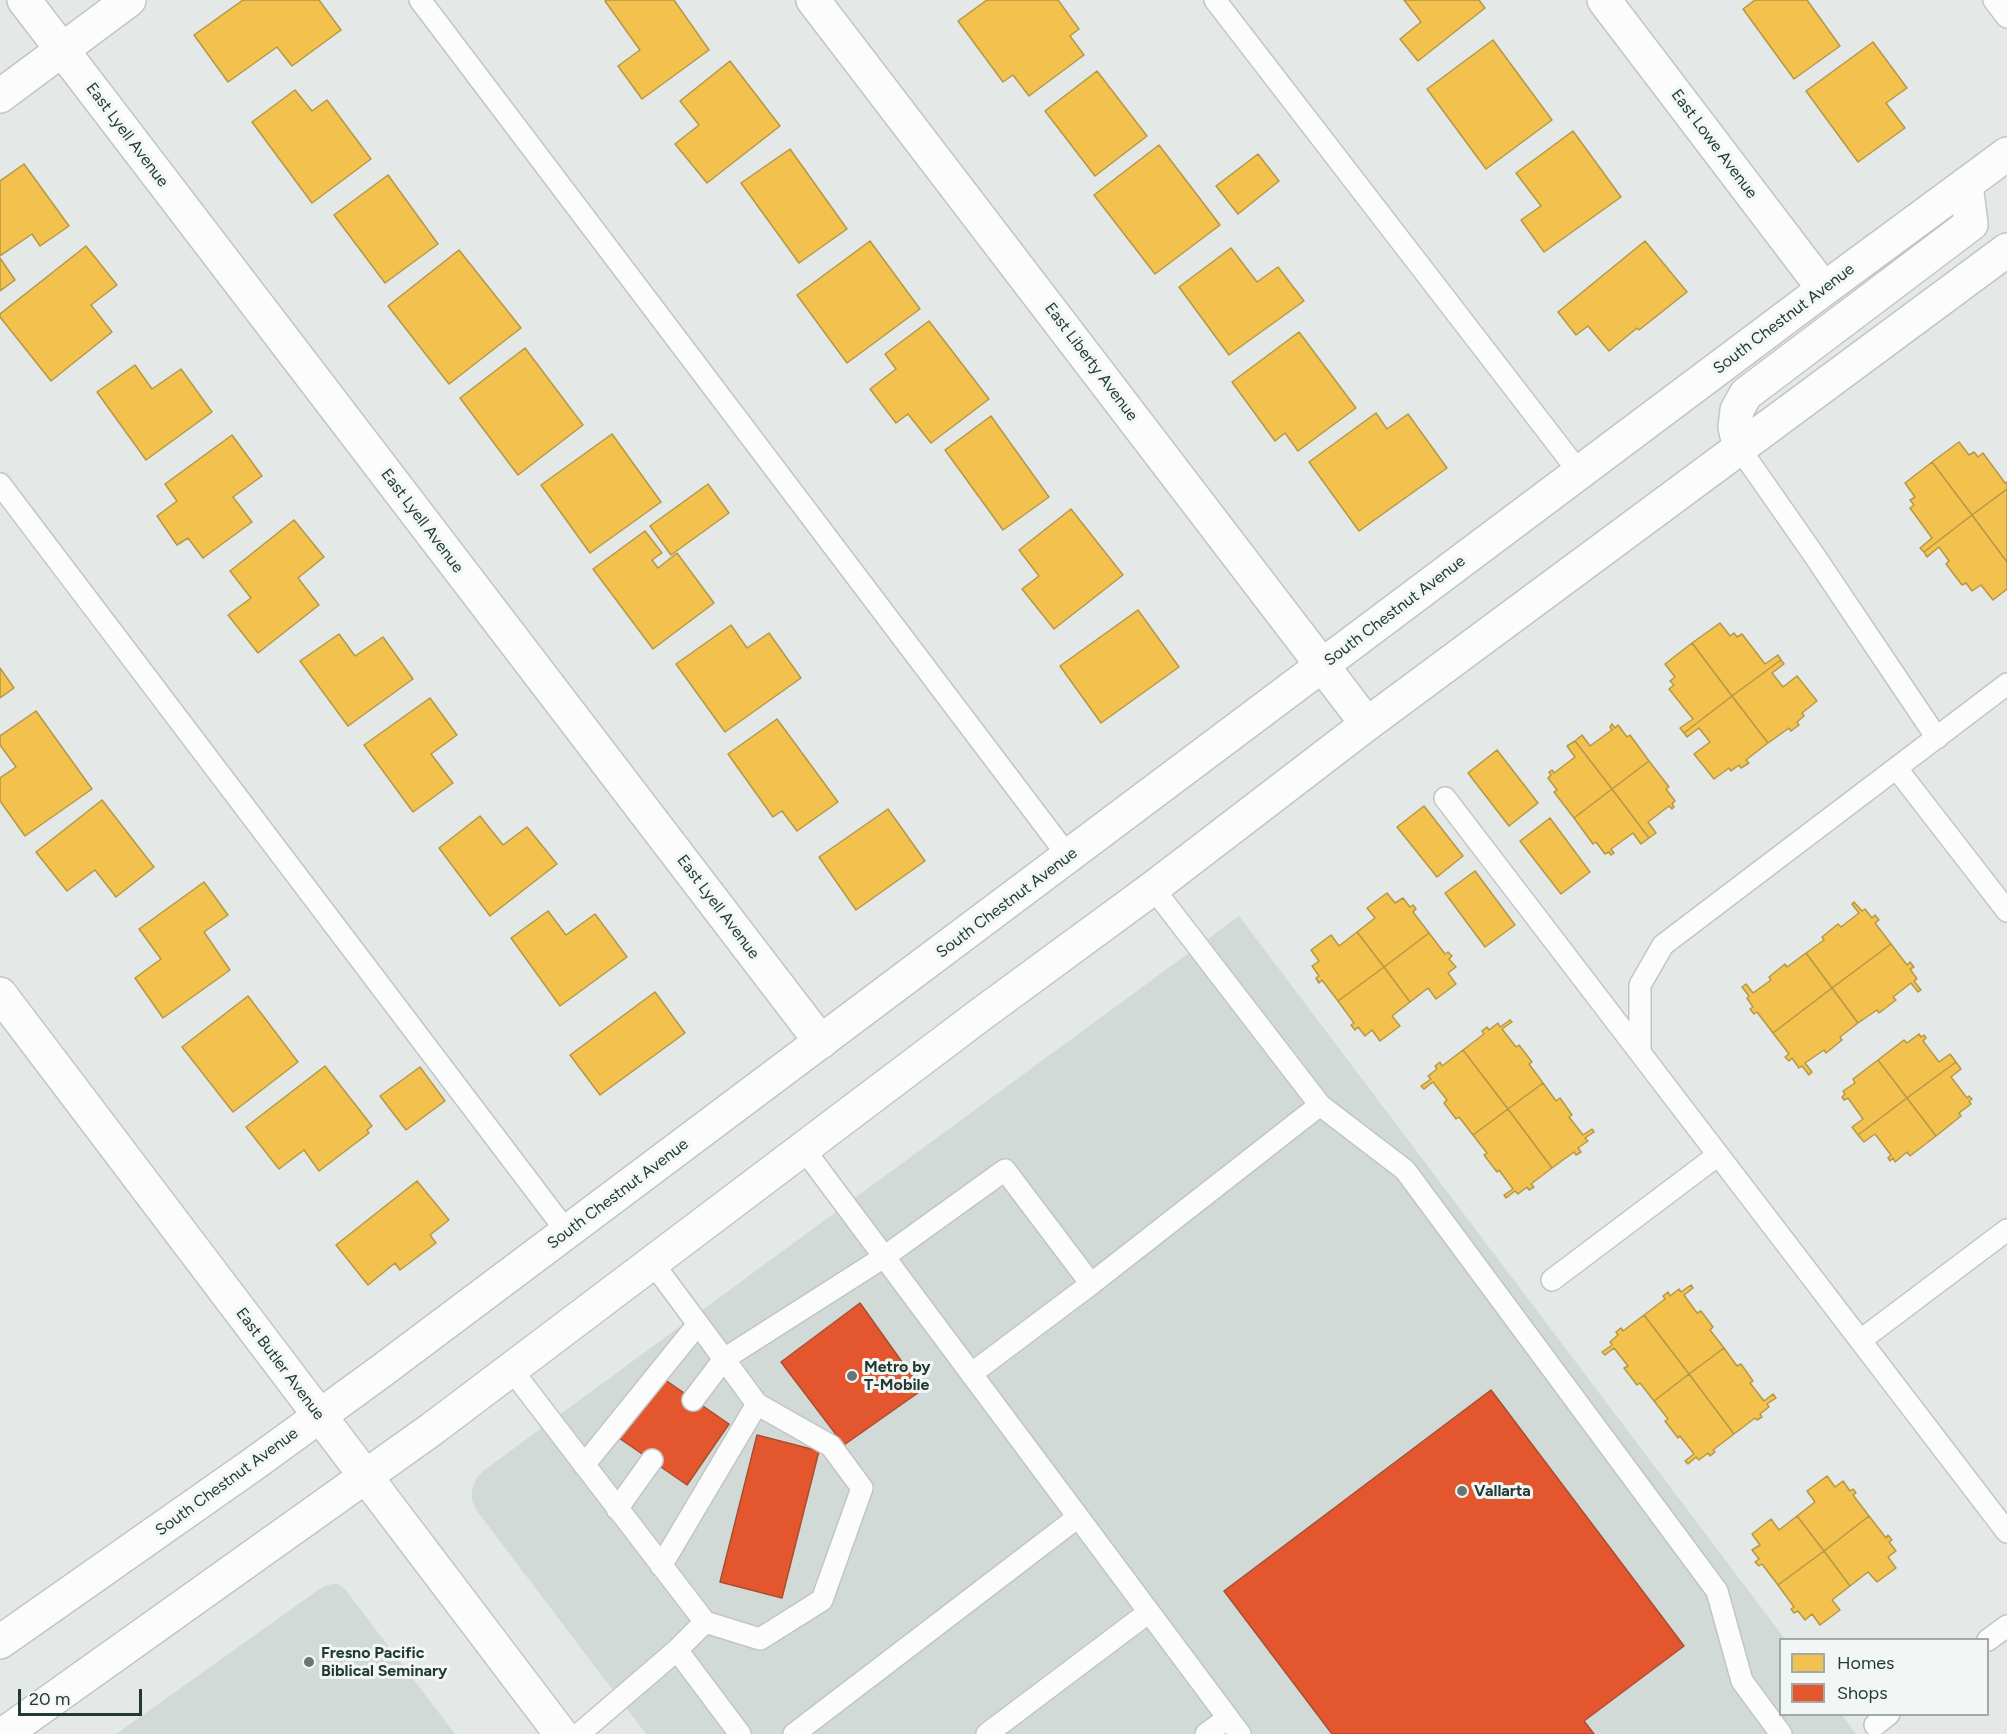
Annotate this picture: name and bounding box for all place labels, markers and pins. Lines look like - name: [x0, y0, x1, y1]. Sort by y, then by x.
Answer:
- place label: Metro by T-Mobile: [864, 1357, 931, 1395]
- marker: Metro by T-Mobile: [845, 1369, 859, 1383]
- place label: Vallarta: [1474, 1481, 1531, 1501]
- marker: Vallarta: [1455, 1484, 1469, 1498]
- place label: Fresno Pacific Biblical Seminary: [321, 1643, 447, 1681]
- marker: Fresno Pacific Biblical Seminary: [302, 1655, 316, 1669]

